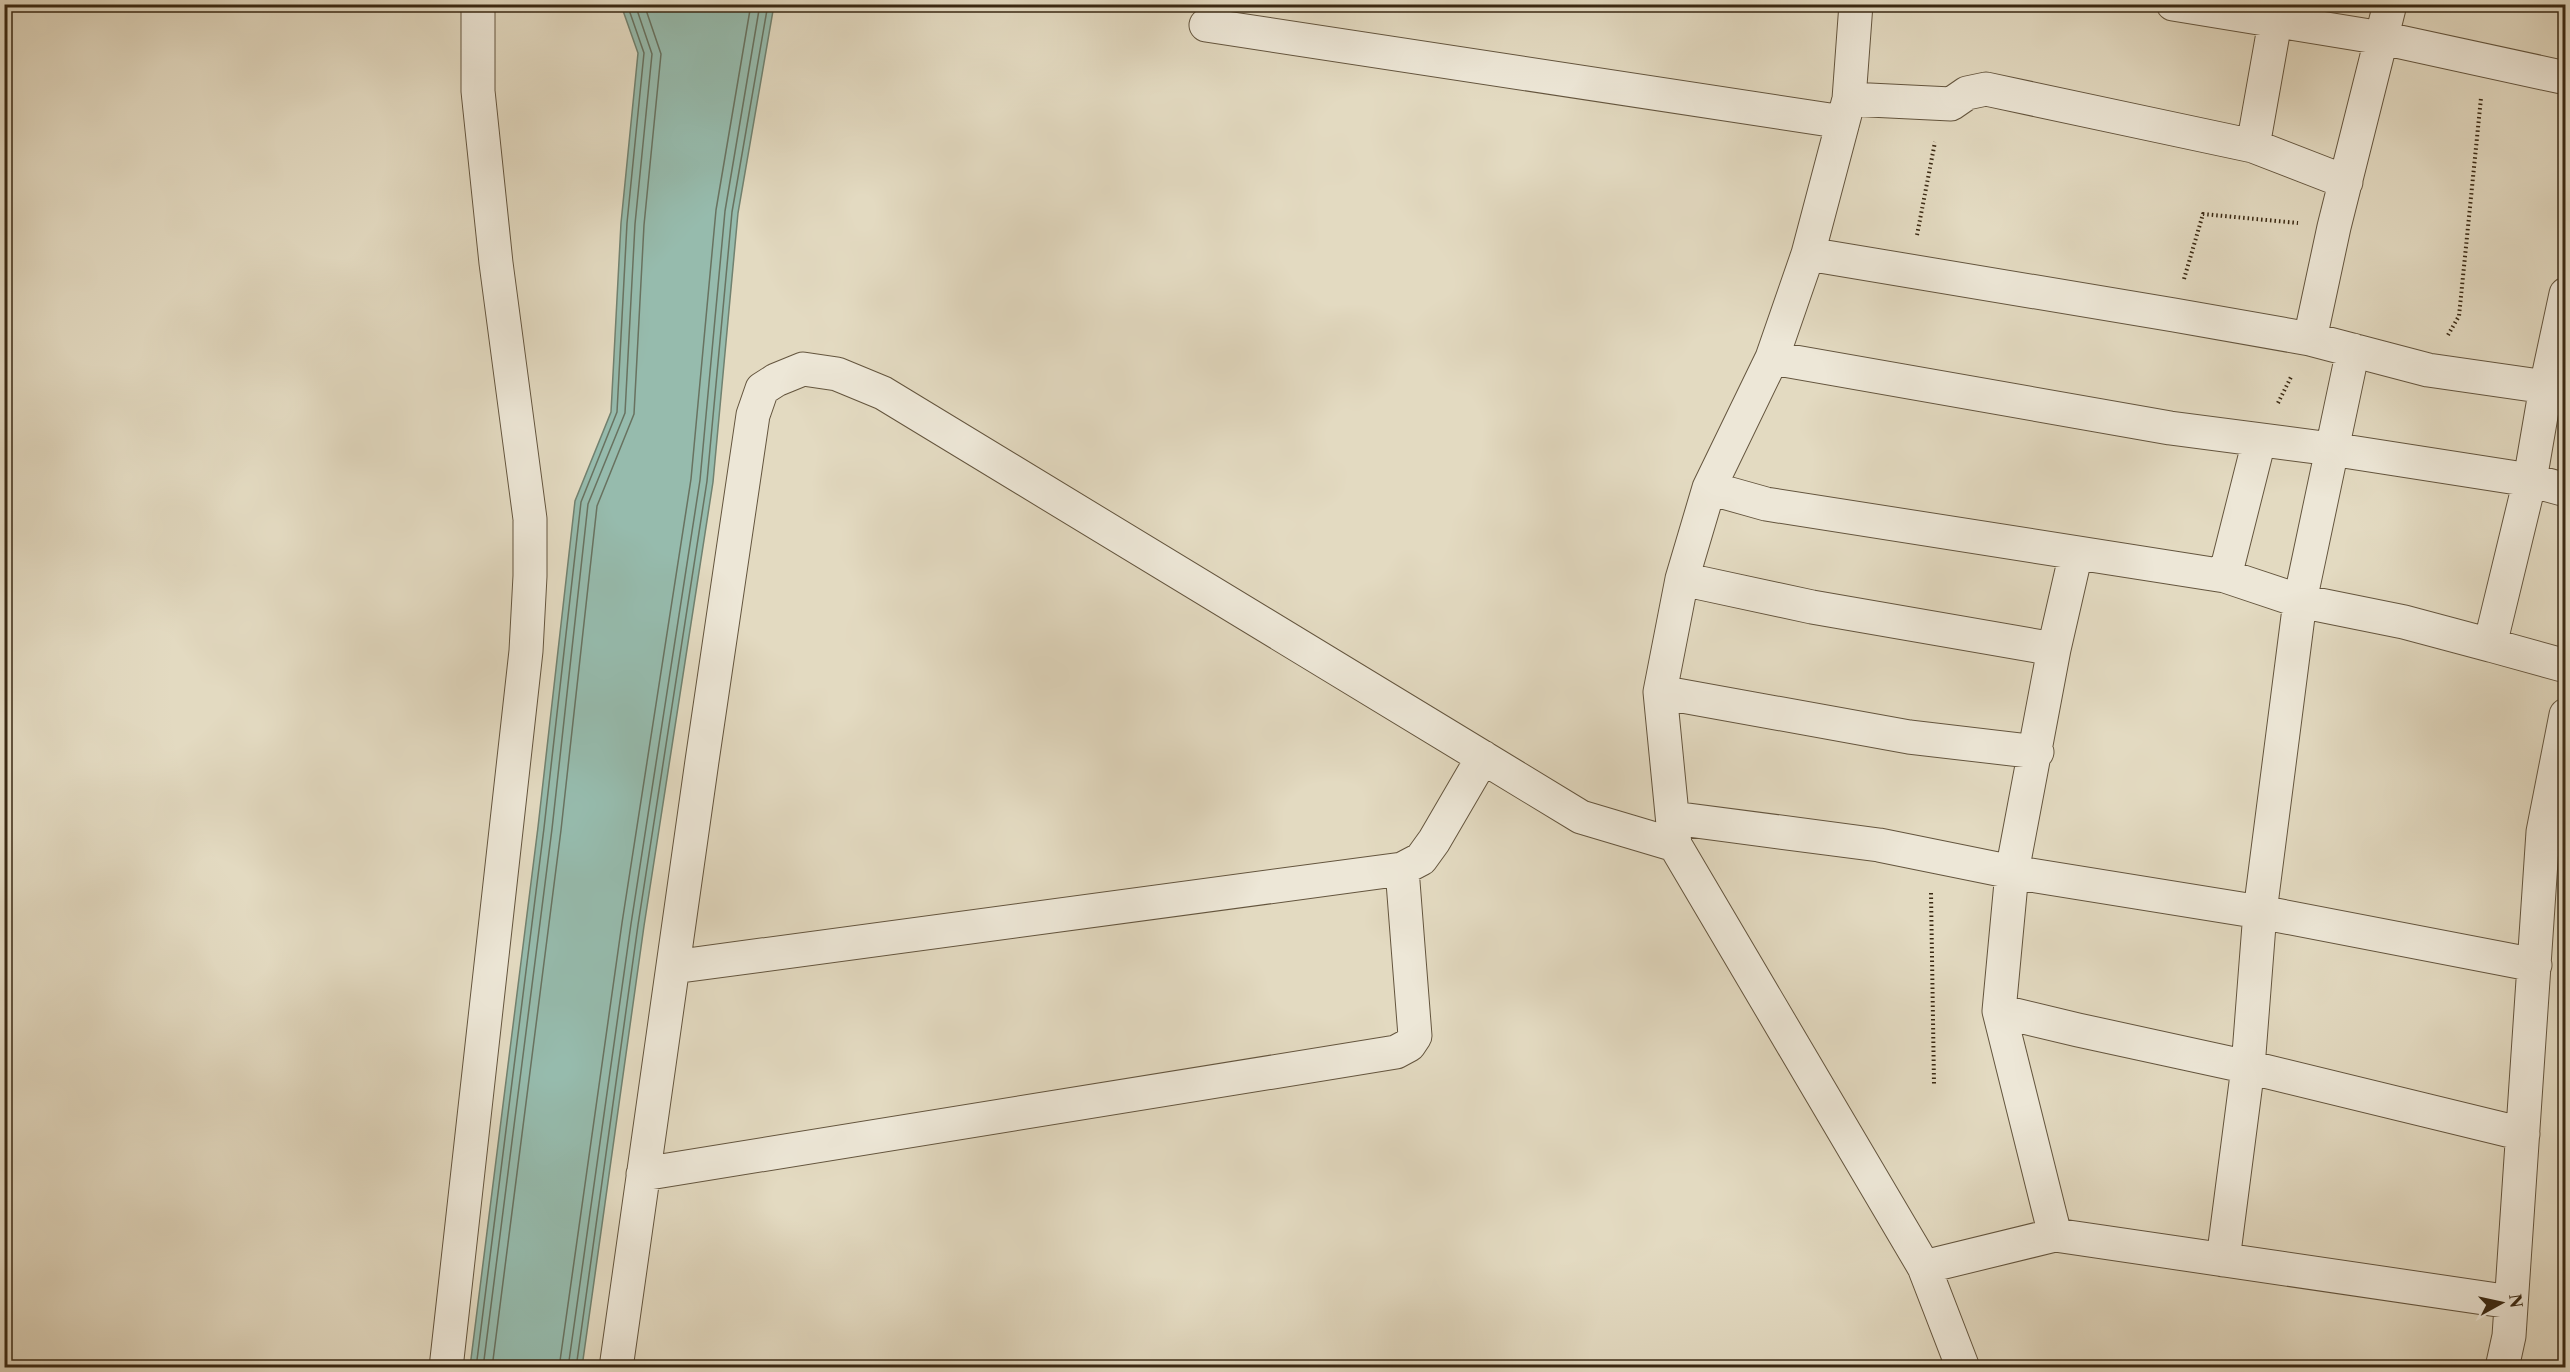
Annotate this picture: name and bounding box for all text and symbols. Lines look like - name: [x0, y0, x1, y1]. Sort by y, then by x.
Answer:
- north arrow: [2471, 1273, 2531, 1333]
- text: N: [2505, 1293, 2527, 1309]

